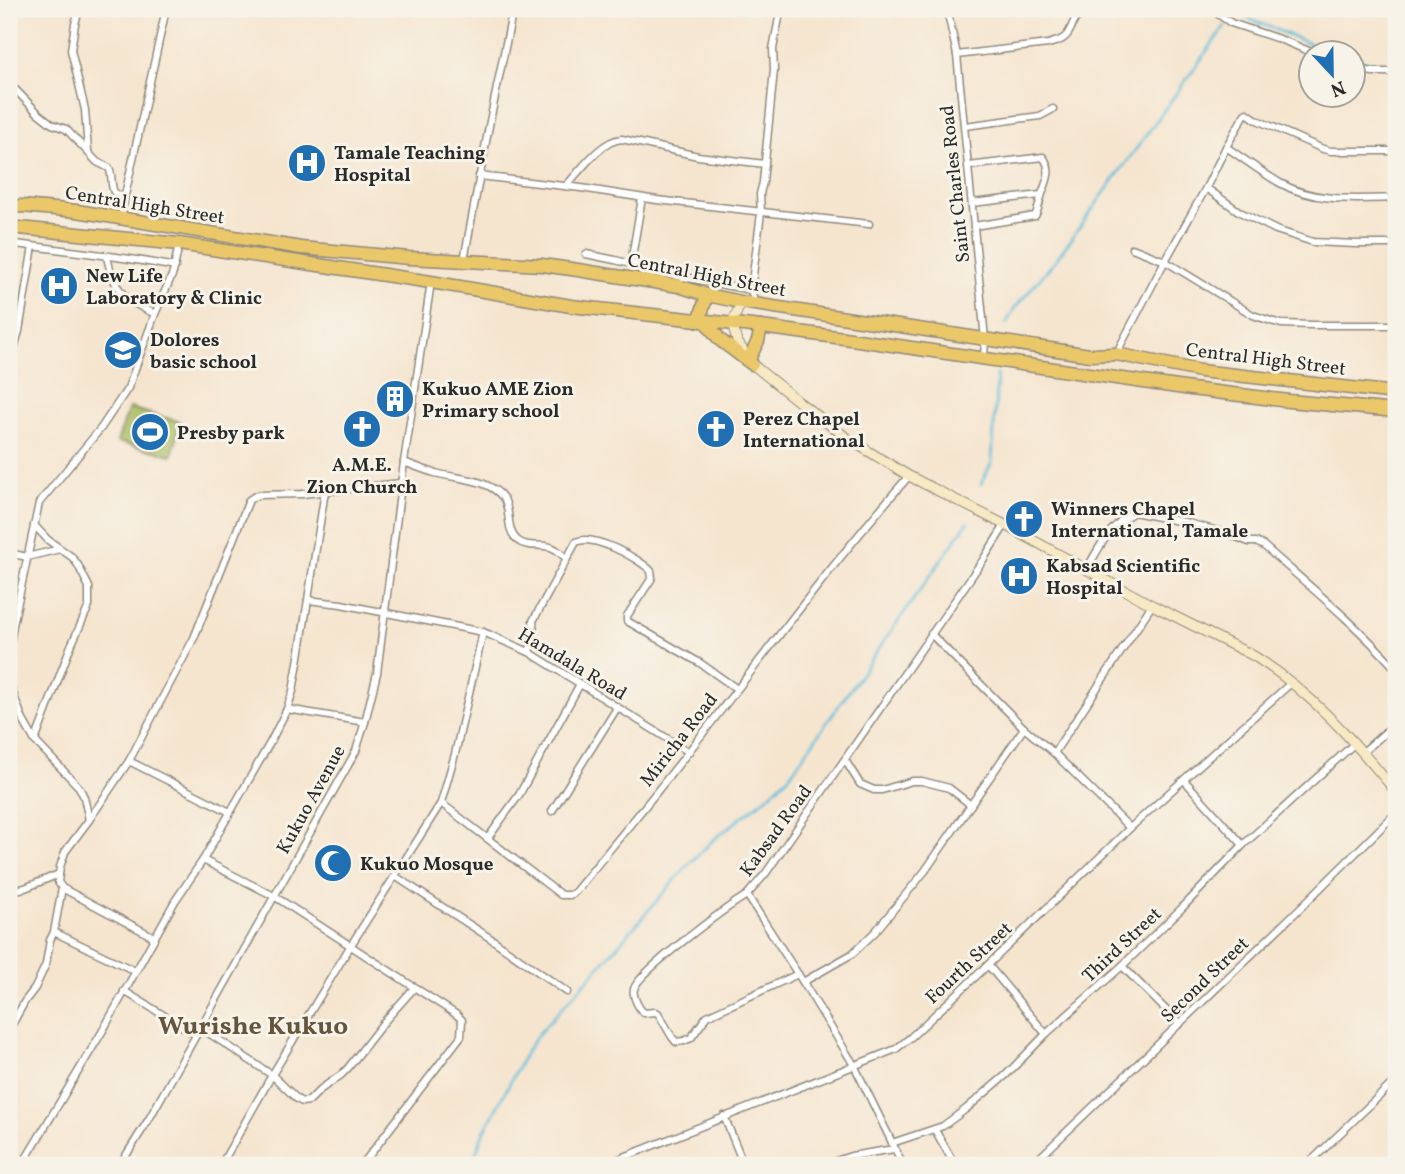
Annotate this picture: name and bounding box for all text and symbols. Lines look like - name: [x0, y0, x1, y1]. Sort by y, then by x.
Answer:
- north arrow: [1296, 38, 1366, 108]
- text: N: [1326, 73, 1349, 103]
- street label: Saint Charles Road: [935, 104, 977, 264]
- place label: Tamale Teaching Hospital: [334, 141, 486, 189]
- hospital icon: Tamale Teaching Hospital: [286, 142, 328, 184]
- street label: Central High Street: [63, 181, 227, 231]
- street label: Central High Street: [625, 248, 788, 304]
- place label: New Life Laboratory & Clinic: [86, 264, 262, 312]
- hospital icon: New Life Laboratory & Clinic: [38, 265, 80, 307]
- place label: Dolores basic school: [150, 328, 257, 376]
- school or university icon: Dolores basic school: [102, 329, 144, 371]
- street label: Central High Street: [1184, 337, 1348, 383]
- place label: Kukuo AME Zion Primary school: [422, 377, 574, 425]
- building icon: Kukuo AME Zion Primary school: [374, 378, 416, 420]
- place label: Perez Chapel International: [743, 407, 865, 455]
- church icon: A.M.E. Zion Church: [341, 408, 383, 450]
- church icon: Perez Chapel International: [695, 408, 737, 450]
- sports icon: Presby park: [129, 411, 171, 453]
- place label: Presby park: [177, 421, 285, 447]
- place label: A.M.E. Zion Church: [307, 453, 417, 501]
- place label: Winners Chapel International, Tamale: [1051, 497, 1248, 545]
- church icon: Winners Chapel International, Tamale: [1003, 498, 1045, 540]
- place label: Kabsad Scientific Hospital: [1046, 554, 1200, 602]
- hospital icon: Kabsad Scientific Hospital: [998, 555, 1040, 597]
- street label: Hamdala Road: [513, 622, 631, 707]
- street label: Miricha Road: [635, 688, 724, 793]
- street label: Kukuo Avenue: [271, 741, 352, 859]
- street label: Kabsad Road: [734, 780, 819, 882]
- mosque icon: Kukuo Mosque: [312, 842, 354, 884]
- place label: Kukuo Mosque: [360, 852, 494, 878]
- street label: Third Street: [1077, 902, 1168, 989]
- street label: Fourth Street: [920, 916, 1019, 1011]
- street label: Second Street: [1155, 931, 1256, 1029]
- district label: Wurishe Kukuo: [158, 1009, 348, 1045]

